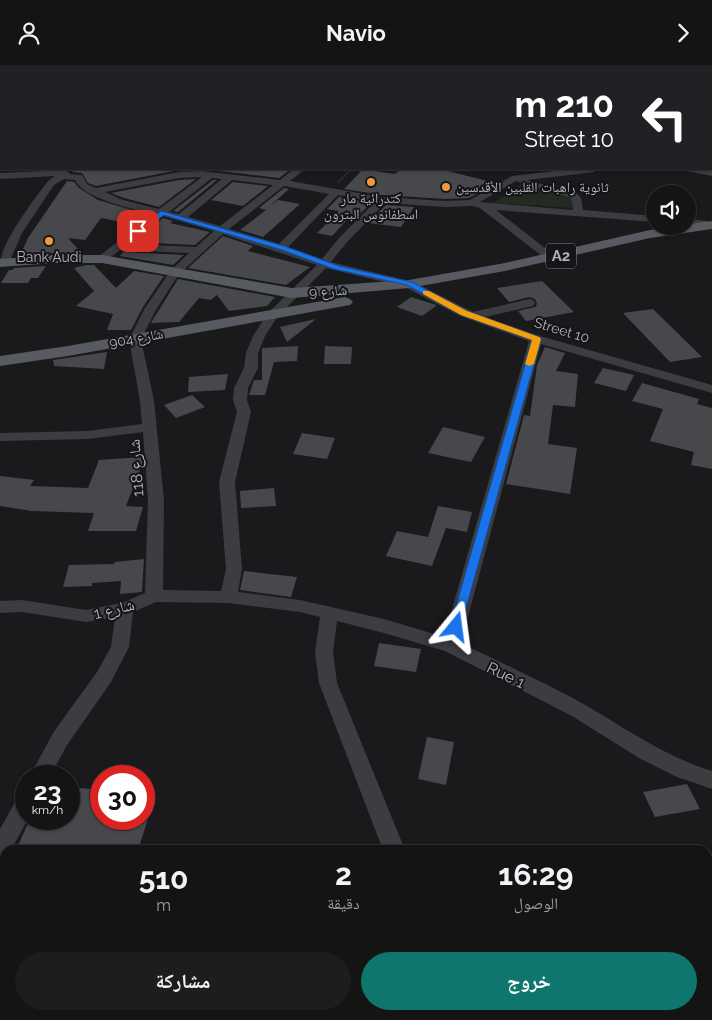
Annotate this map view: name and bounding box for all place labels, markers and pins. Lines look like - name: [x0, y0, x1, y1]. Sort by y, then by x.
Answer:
- marker: كتدرائية مار اسطفانوس البترون: [365, 176, 377, 188]
- place label: ثانوية راهبات القلبين الأقدسين: [456, 179, 609, 196]
- marker: ثانوية راهبات القلبين الأقدسين: [440, 181, 452, 193]
- place label: كتدرائية مار اسطفانوس البترون: [324, 190, 418, 223]
- pin: [117, 210, 159, 252]
- marker: Bank Audi: [43, 235, 55, 247]
- place label: Bank Audi: [16, 249, 82, 265]

